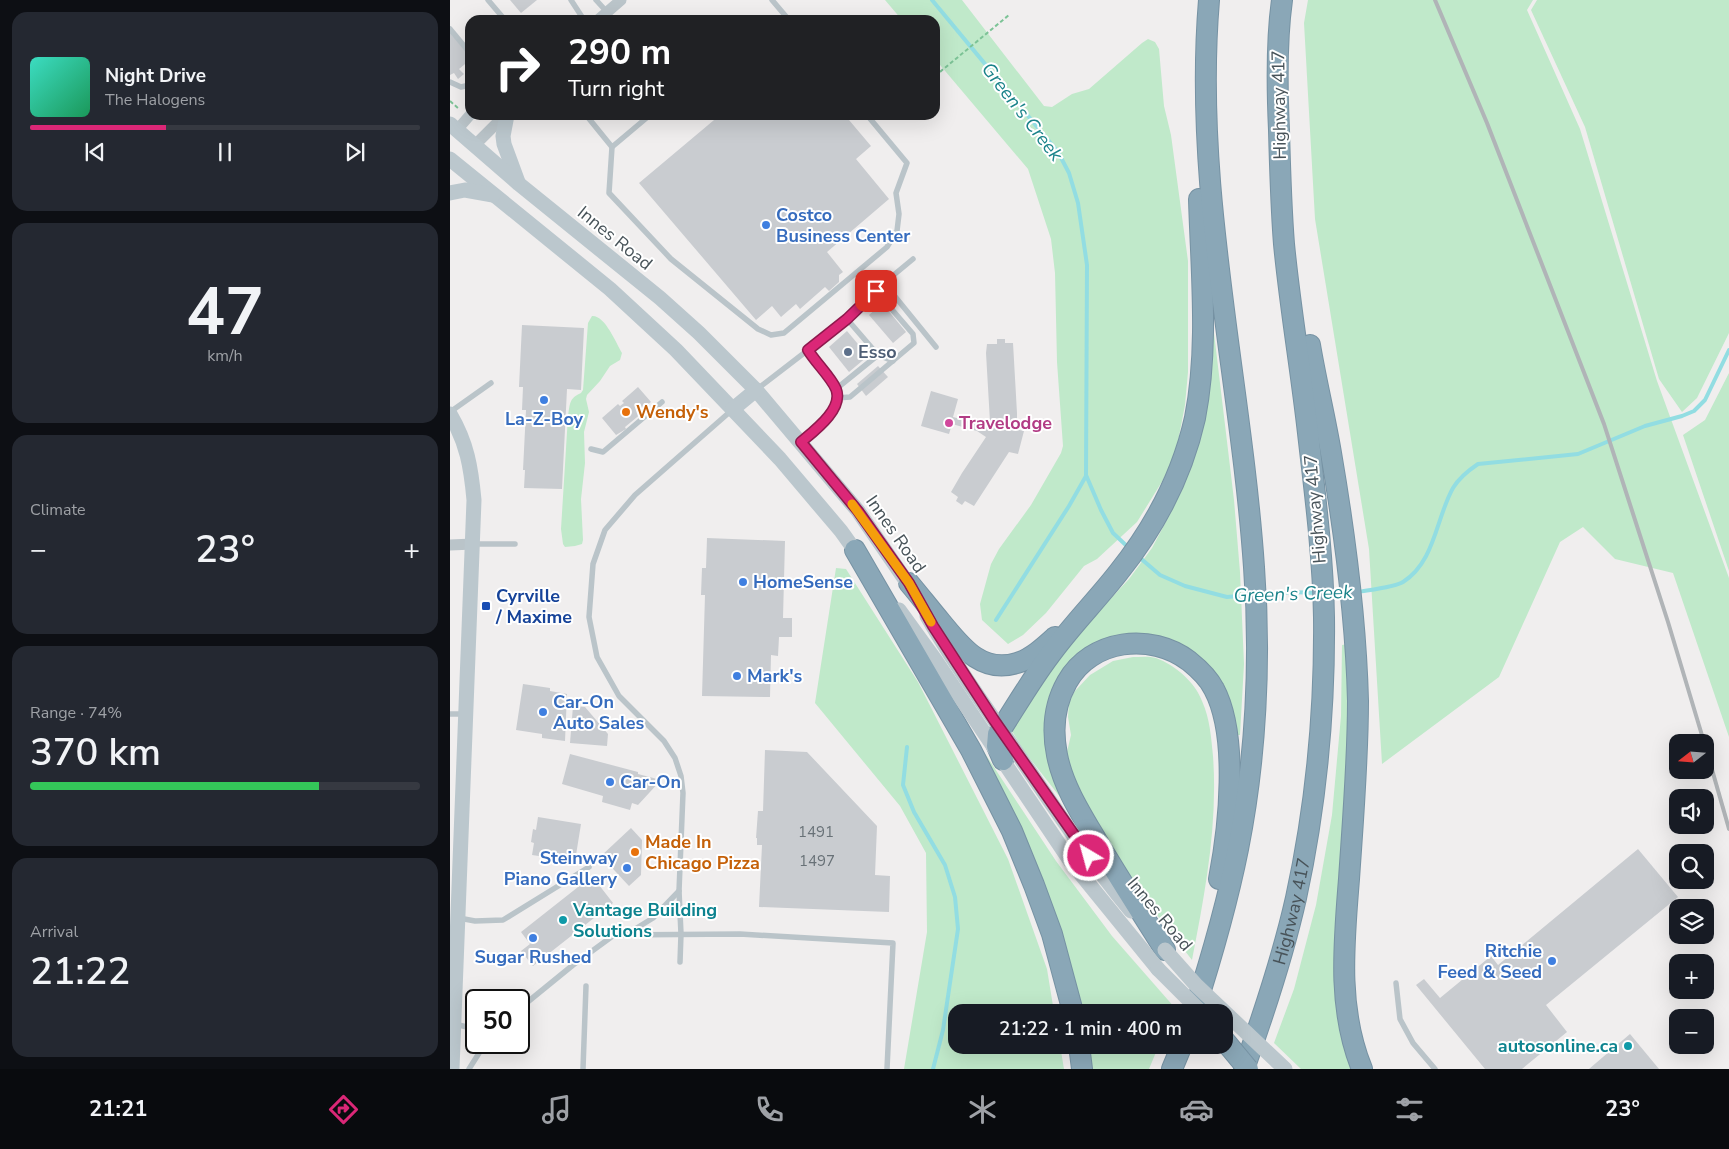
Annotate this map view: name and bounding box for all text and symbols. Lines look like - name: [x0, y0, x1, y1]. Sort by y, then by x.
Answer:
- text: 290 m: [568, 29, 671, 76]
- icon: right: [485, 35, 550, 100]
- street label: Highway 417: [1266, 50, 1292, 160]
- water label: Green's Creek: [975, 57, 1069, 167]
- text: Night Drive: [105, 63, 206, 89]
- text: Turn right: [568, 74, 664, 104]
- text: The Halogens: [105, 89, 205, 111]
- icon: previous: [81, 138, 109, 166]
- icon: pause: [211, 138, 239, 166]
- icon: next: [341, 138, 369, 166]
- street label: Innes Road: [573, 200, 657, 276]
- place label: Costco Business Center: [776, 203, 910, 248]
- marker: Costco Business Center: [760, 219, 772, 231]
- text: 47: [186, 268, 264, 357]
- pin: [855, 270, 897, 312]
- icon: arrive: [862, 277, 890, 305]
- place label: Esso: [858, 340, 897, 364]
- text: km/h: [207, 345, 243, 367]
- marker: Esso: [842, 346, 854, 358]
- marker: La-Z-Boy: [538, 394, 550, 406]
- place label: Wendy's: [636, 400, 709, 424]
- marker: Wendy's: [620, 406, 632, 418]
- place label: La-Z-Boy: [505, 407, 584, 431]
- place label: Travelodge: [959, 411, 1052, 435]
- marker: Travelodge: [943, 417, 955, 429]
- street label: Highway 417: [1298, 454, 1332, 564]
- street label: Innes Road: [860, 490, 932, 578]
- text: Climate: [30, 499, 85, 521]
- text: 23°: [195, 524, 255, 575]
- text: −: [30, 531, 47, 569]
- text: +: [403, 531, 420, 569]
- place label: HomeSense: [753, 570, 853, 594]
- marker: HomeSense: [737, 576, 749, 588]
- water label: Green's Creek: [1233, 579, 1353, 609]
- place label: Cyrville / Maxime: [495, 584, 572, 629]
- marker: Cyrville / Maxime: [480, 600, 492, 612]
- place label: Mark's: [747, 664, 803, 688]
- marker: Mark's: [731, 670, 743, 682]
- place label: Car-On Auto Sales: [553, 690, 644, 735]
- text: Range · 74%: [30, 702, 122, 724]
- marker: Car-On Auto Sales: [537, 706, 549, 718]
- text: 370 km: [30, 727, 161, 778]
- north arrow: [1669, 734, 1714, 779]
- map controls: [1669, 734, 1714, 1054]
- place label: Car-On: [620, 770, 681, 794]
- marker: Car-On: [604, 776, 616, 788]
- button: sound: [1669, 789, 1714, 834]
- house number: 1491: [798, 822, 834, 842]
- position arrow: [1062, 829, 1114, 881]
- place label: Made In Chicago Pizza: [645, 830, 760, 875]
- button: search: [1669, 844, 1714, 889]
- place label: Steinway Piano Gallery: [504, 846, 618, 891]
- marker: Made In Chicago Pizza: [629, 846, 641, 858]
- house number: 1497: [799, 851, 835, 871]
- street label: Highway 417: [1267, 856, 1316, 968]
- marker: Steinway Piano Gallery: [621, 862, 633, 874]
- street label: Innes Road: [1122, 872, 1198, 956]
- place label: Vantage Building Solutions: [572, 898, 717, 943]
- button: layers: [1669, 899, 1714, 944]
- marker: Vantage Building Solutions: [557, 914, 569, 926]
- text: Arrival: [30, 921, 78, 943]
- marker: Sugar Rushed: [527, 932, 539, 944]
- place label: Ritchie Feed & Seed: [1437, 939, 1542, 984]
- place label: Sugar Rushed: [474, 945, 592, 969]
- text: 21:22: [30, 946, 130, 997]
- button: +: [1669, 954, 1714, 999]
- marker: Ritchie Feed & Seed: [1546, 955, 1558, 967]
- speed limit sign: 50: [465, 989, 530, 1054]
- button: −: [1669, 1009, 1714, 1054]
- text: 21:22 · 1 min · 400 m: [999, 1016, 1182, 1042]
- place label: autosonline.ca: [1498, 1034, 1618, 1058]
- marker: autosonline.ca: [1622, 1040, 1634, 1052]
- icon: directions: [326, 1092, 361, 1127]
- icon: music: [539, 1092, 574, 1127]
- icon: phone: [752, 1092, 787, 1127]
- icon: climate: [965, 1092, 1000, 1127]
- icon: car: [1179, 1092, 1214, 1127]
- icon: filters: [1392, 1092, 1427, 1127]
- text: 21:21: [89, 1094, 147, 1124]
- text: 23°: [1605, 1094, 1640, 1124]

